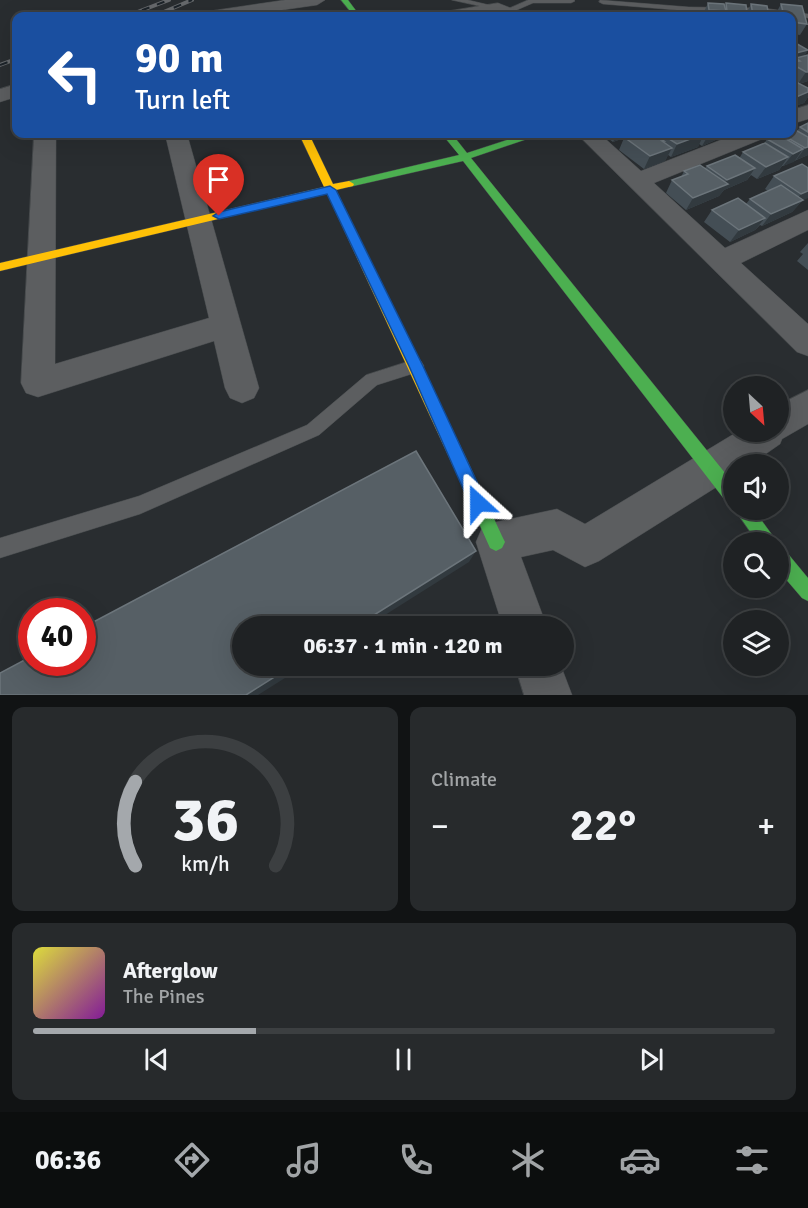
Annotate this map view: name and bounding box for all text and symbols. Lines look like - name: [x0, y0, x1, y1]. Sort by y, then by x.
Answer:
- text: 90 m: [135, 33, 224, 84]
- icon: left: [36, 36, 114, 114]
- text: Turn left: [135, 84, 230, 117]
- pin: [193, 154, 244, 216]
- icon: arrive: [202, 163, 235, 196]
- north arrow: [723, 376, 789, 442]
- map controls: [723, 376, 789, 676]
- button: sound: [723, 454, 789, 520]
- position arrow: [446, 471, 510, 535]
- button: search: [723, 532, 789, 598]
- speed limit sign: 40: [18, 598, 96, 676]
- button: layers: [723, 610, 789, 676]
- text: 06:37 · 1 min · 120 m: [303, 632, 503, 659]
- text: Climate: [431, 767, 497, 792]
- text: 36: [171, 781, 239, 858]
- text: 22°: [570, 798, 636, 853]
- text: −: [431, 806, 449, 847]
- text: +: [757, 806, 775, 847]
- text: km/h: [181, 851, 229, 877]
- text: Afterglow: [123, 957, 218, 984]
- text: The Pines: [123, 984, 205, 1009]
- icon: previous: [140, 1043, 173, 1076]
- icon: pause: [387, 1043, 420, 1076]
- icon: next: [635, 1043, 668, 1076]
- icon: directions: [171, 1139, 213, 1181]
- icon: music: [283, 1139, 325, 1181]
- icon: phone: [395, 1139, 437, 1181]
- icon: climate: [507, 1139, 549, 1181]
- icon: car: [619, 1139, 661, 1181]
- icon: filters: [731, 1139, 773, 1181]
- text: 06:36: [35, 1144, 101, 1177]

